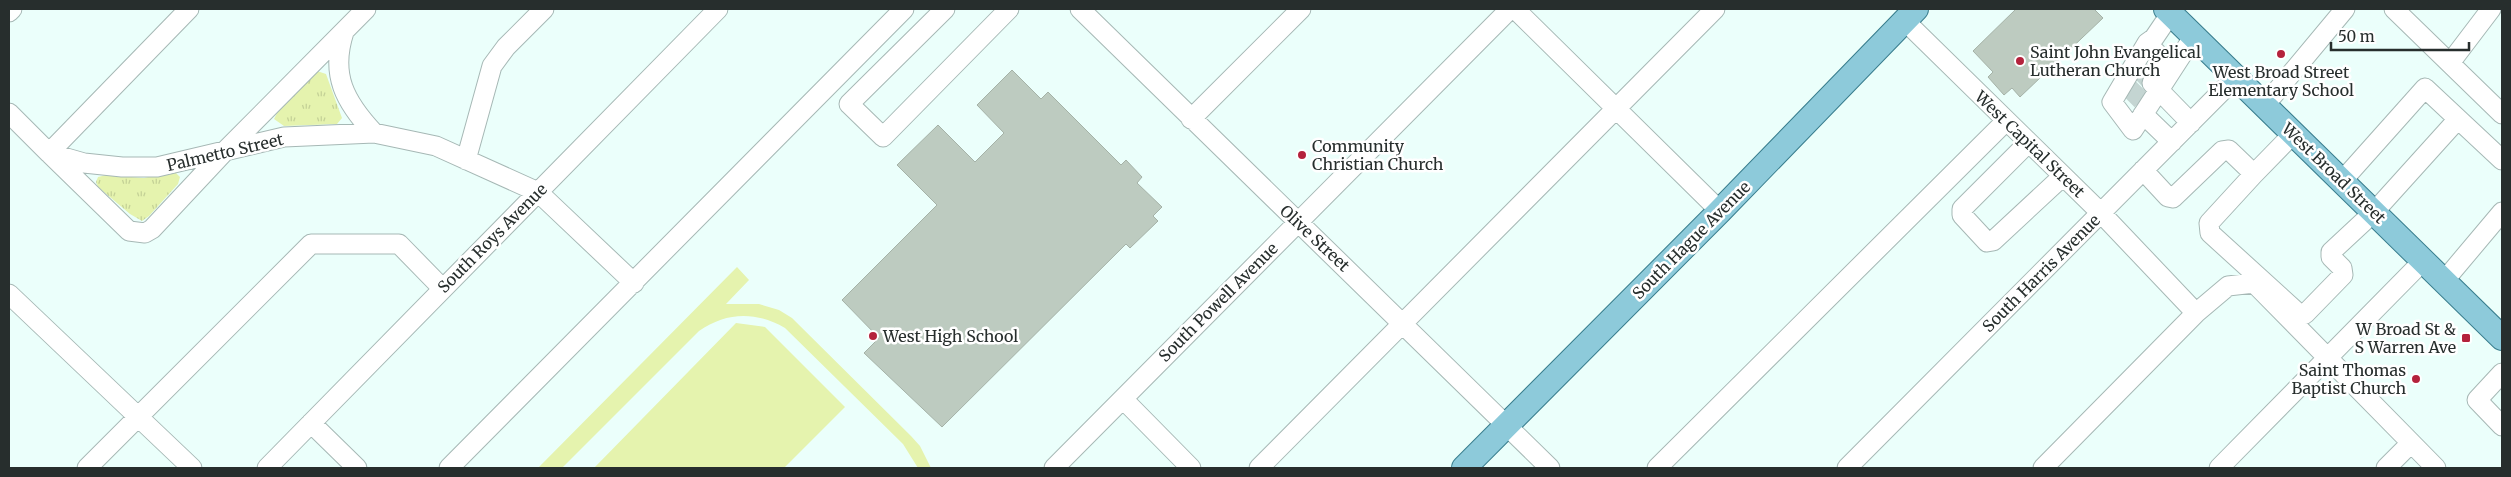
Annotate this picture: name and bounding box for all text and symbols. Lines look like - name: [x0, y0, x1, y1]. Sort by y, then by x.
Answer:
- scale bar: [2331, 20, 2468, 52]
- text: 50 m: [2338, 27, 2375, 46]
- place label: Saint John Evangelical Lutheran Church: [2030, 42, 2201, 80]
- marker: West Broad Street Elementary School: [2275, 48, 2287, 60]
- marker: Saint John Evangelical Lutheran Church: [2014, 55, 2026, 67]
- place label: West Broad Street Elementary School: [2208, 62, 2354, 100]
- street label: West Capital Street: [1970, 86, 2090, 202]
- street label: West Broad Street: [2277, 118, 2391, 228]
- street label: Palmetto Street: [165, 129, 286, 175]
- place label: Community Christian Church: [1312, 136, 1444, 174]
- marker: Community Christian Church: [1296, 149, 1308, 161]
- street label: South Hague Avenue: [1628, 177, 1754, 303]
- street label: South Roys Avenue: [433, 179, 551, 297]
- street label: Olive Street: [1276, 201, 1355, 276]
- street label: South Harris Avenue: [1978, 210, 2104, 336]
- street label: South Powell Avenue: [1154, 238, 1282, 366]
- place label: W Broad St & S Warren Ave: [2354, 319, 2456, 357]
- place label: West High School: [882, 326, 1018, 346]
- marker: West High School: [867, 330, 879, 342]
- marker: W Broad St & S Warren Ave: [2460, 332, 2472, 344]
- place label: Saint Thomas Baptist Church: [2291, 360, 2406, 398]
- marker: Saint Thomas Baptist Church: [2410, 373, 2422, 385]

